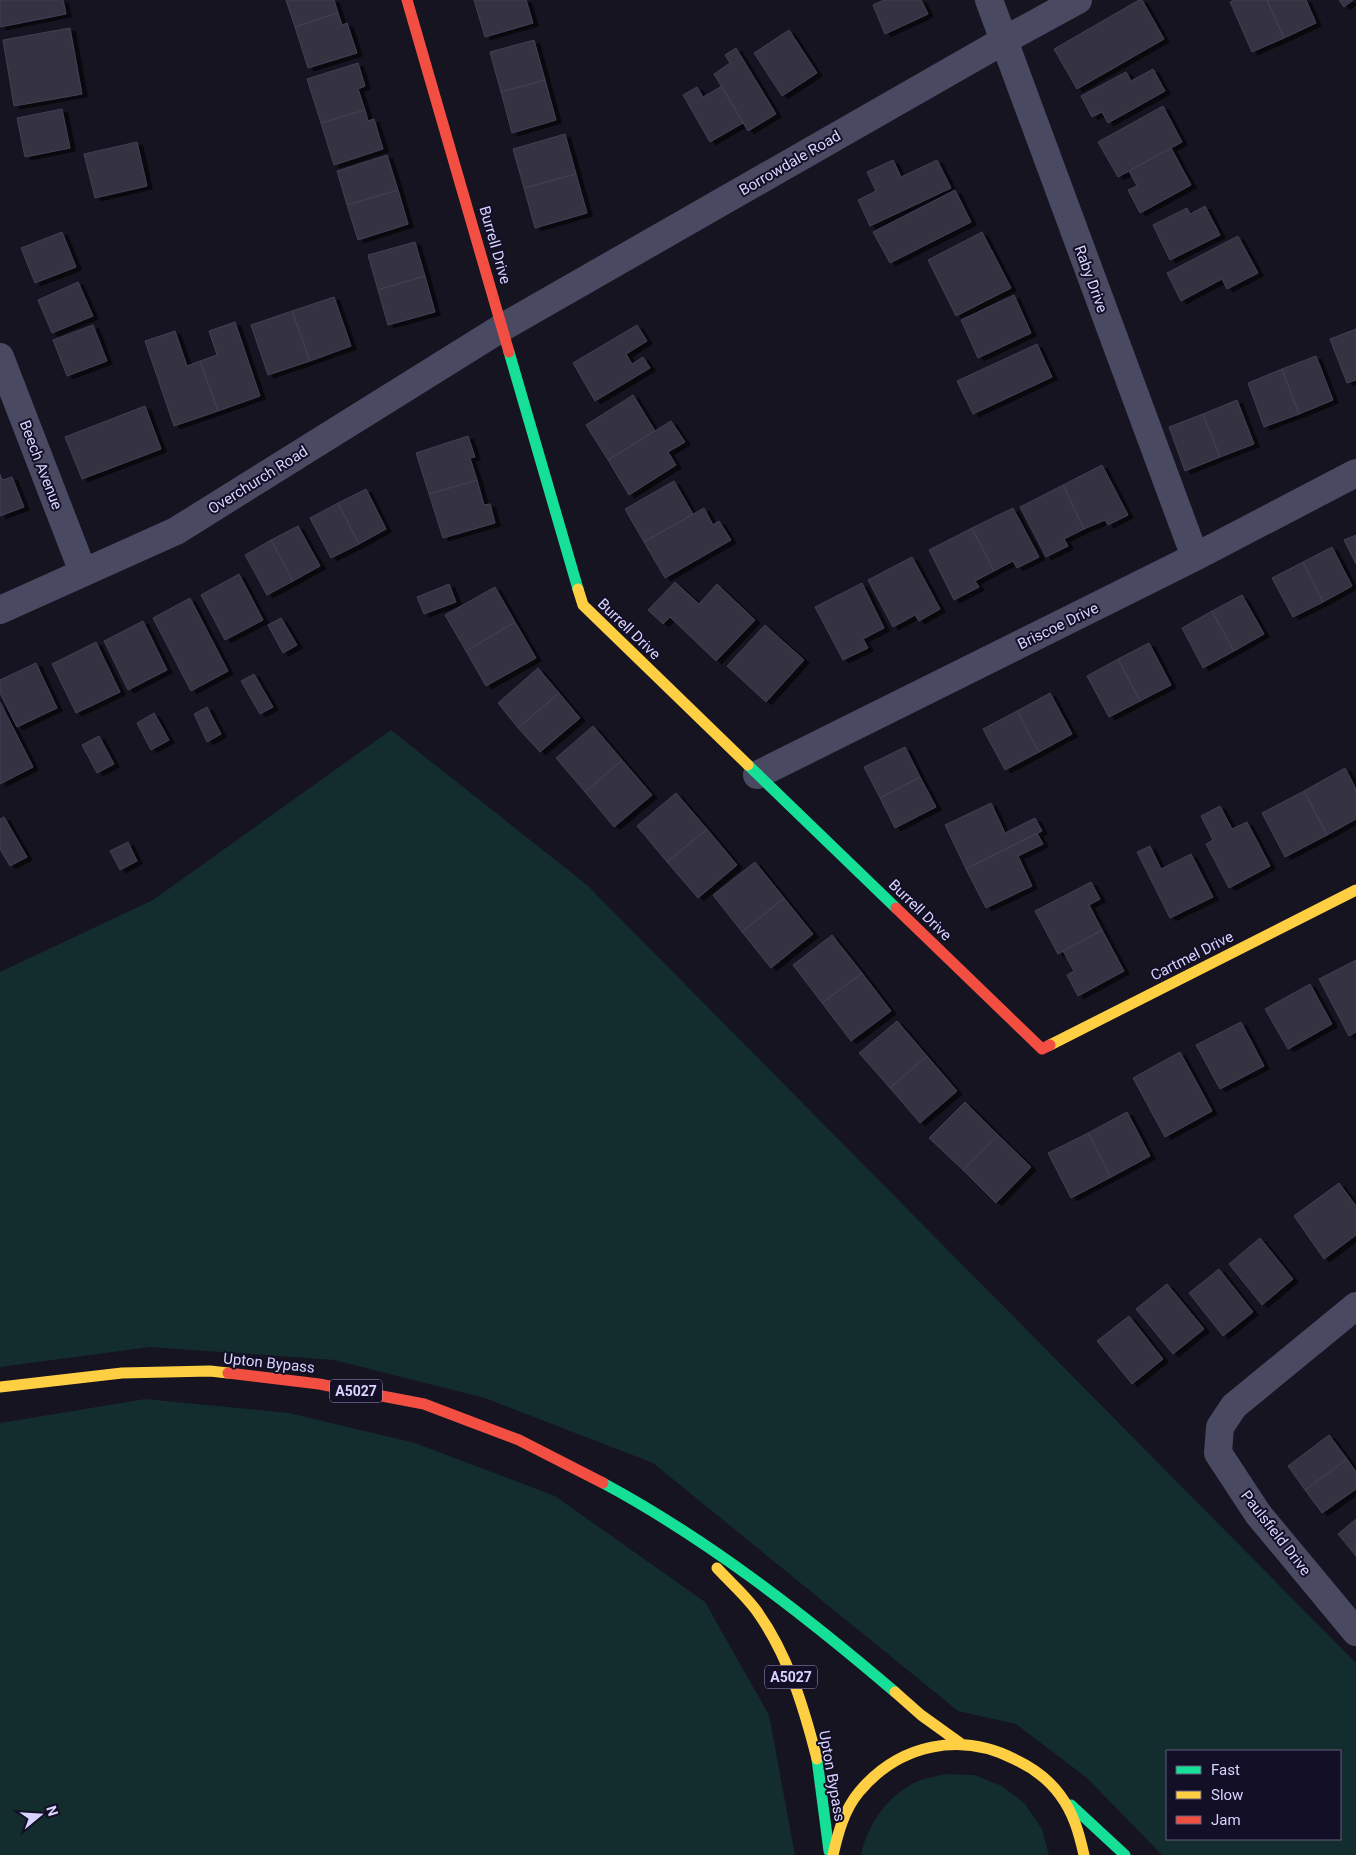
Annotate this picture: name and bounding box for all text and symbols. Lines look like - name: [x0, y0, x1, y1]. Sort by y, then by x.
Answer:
- street label: Borrowdale Road: [736, 127, 844, 199]
- street label: Burrell Drive: [475, 204, 515, 286]
- street label: Raby Drive: [1071, 243, 1111, 315]
- street label: Beech Avenue: [16, 418, 66, 512]
- street label: Overchurch Road: [205, 442, 311, 518]
- street label: Burrell Drive: [594, 595, 664, 663]
- street label: Briscoe Drive: [1015, 599, 1101, 653]
- street label: Burrell Drive: [885, 876, 955, 944]
- street label: Cartmel Drive: [1148, 927, 1236, 985]
- street label: Upton Bypass: [222, 1349, 316, 1377]
- road number: A5027: [330, 1380, 382, 1402]
- street label: Paulsfield Drive: [1237, 1487, 1315, 1579]
- road number: A5027: [765, 1665, 817, 1688]
- street label: Upton Bypass: [815, 1729, 849, 1823]
- legend: [1166, 1750, 1341, 1840]
- text: Fast: [1211, 1761, 1240, 1779]
- text: Slow: [1211, 1786, 1243, 1804]
- north arrow: [15, 1790, 65, 1840]
- text: N: [43, 1804, 62, 1818]
- text: Jam: [1211, 1811, 1241, 1829]

